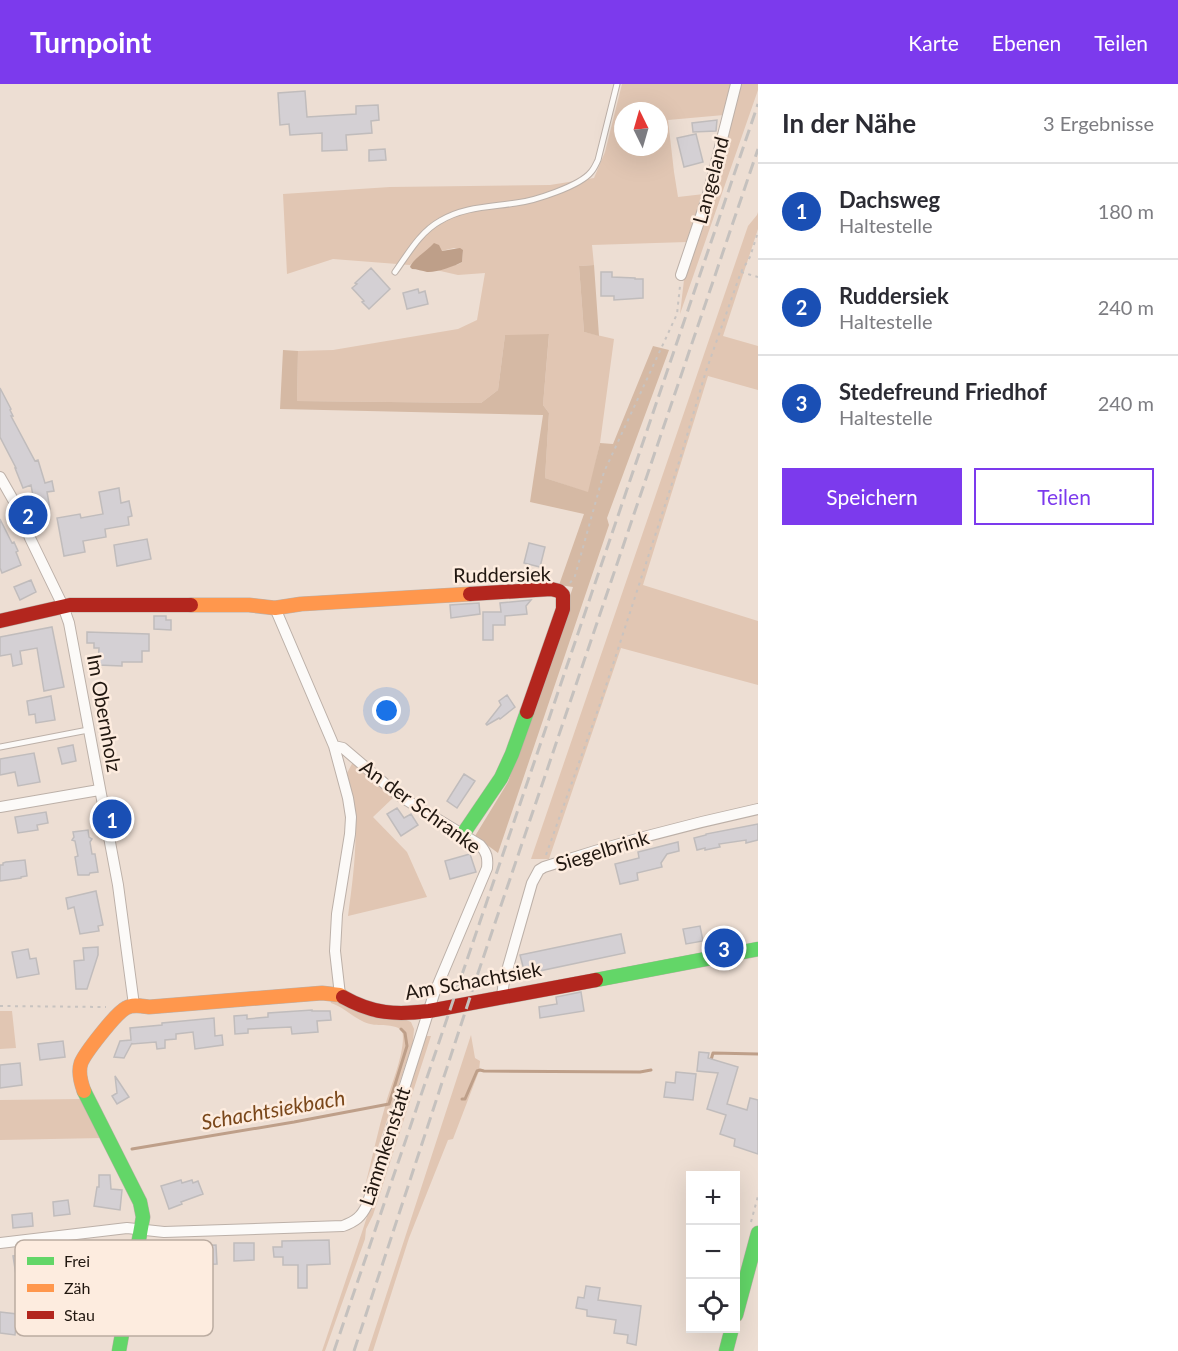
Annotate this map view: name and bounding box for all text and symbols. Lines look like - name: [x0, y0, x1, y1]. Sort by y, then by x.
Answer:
- text: Turnpoint: [30, 25, 151, 59]
- text: Karte: [908, 30, 959, 55]
- text: Ebenen: [992, 30, 1061, 55]
- text: Teilen: [1094, 30, 1148, 55]
- north arrow: [614, 102, 668, 156]
- text: In der Nähe: [782, 107, 916, 139]
- text: 3 Ergebnisse: [1043, 111, 1154, 135]
- street label: Langeland: [687, 134, 733, 226]
- text: Dachsweg: [839, 186, 940, 213]
- text: 1: [796, 199, 807, 223]
- text: 180 m: [1098, 199, 1154, 223]
- text: Haltestelle: [839, 213, 933, 237]
- text: Ruddersiek: [839, 282, 949, 309]
- text: 2: [796, 295, 807, 319]
- text: 240 m: [1098, 295, 1154, 319]
- text: Haltestelle: [839, 309, 933, 333]
- text: Stedefreund Friedhof: [839, 378, 1047, 405]
- text: 3: [796, 391, 807, 415]
- text: 240 m: [1098, 391, 1154, 415]
- text: Haltestelle: [839, 405, 933, 429]
- button: Speichern: [782, 468, 962, 525]
- button: Teilen: [974, 468, 1154, 525]
- pin: 2: [9, 492, 48, 538]
- street label: Ruddersiek: [453, 561, 552, 587]
- street label: Im Obernholz: [83, 652, 127, 774]
- your location: [372, 696, 401, 725]
- street label: An der Schranke: [356, 754, 486, 858]
- pin: 1: [92, 796, 132, 842]
- street label: Siegelbrink: [552, 824, 652, 876]
- pin: 3: [704, 926, 744, 970]
- street label: Am Schachtsiek: [403, 956, 544, 1004]
- street label: Lämmkenstatt: [353, 1083, 415, 1209]
- water label: Schachtsiekbach: [199, 1084, 347, 1134]
- map controls: [686, 1171, 740, 1333]
- button: +: [686, 1171, 740, 1225]
- button: −: [686, 1225, 740, 1279]
- legend: [15, 1240, 213, 1336]
- text: Frei: [64, 1251, 90, 1270]
- text: Zäh: [64, 1278, 90, 1297]
- button: locate: [686, 1279, 740, 1333]
- text: Stau: [64, 1305, 95, 1324]

